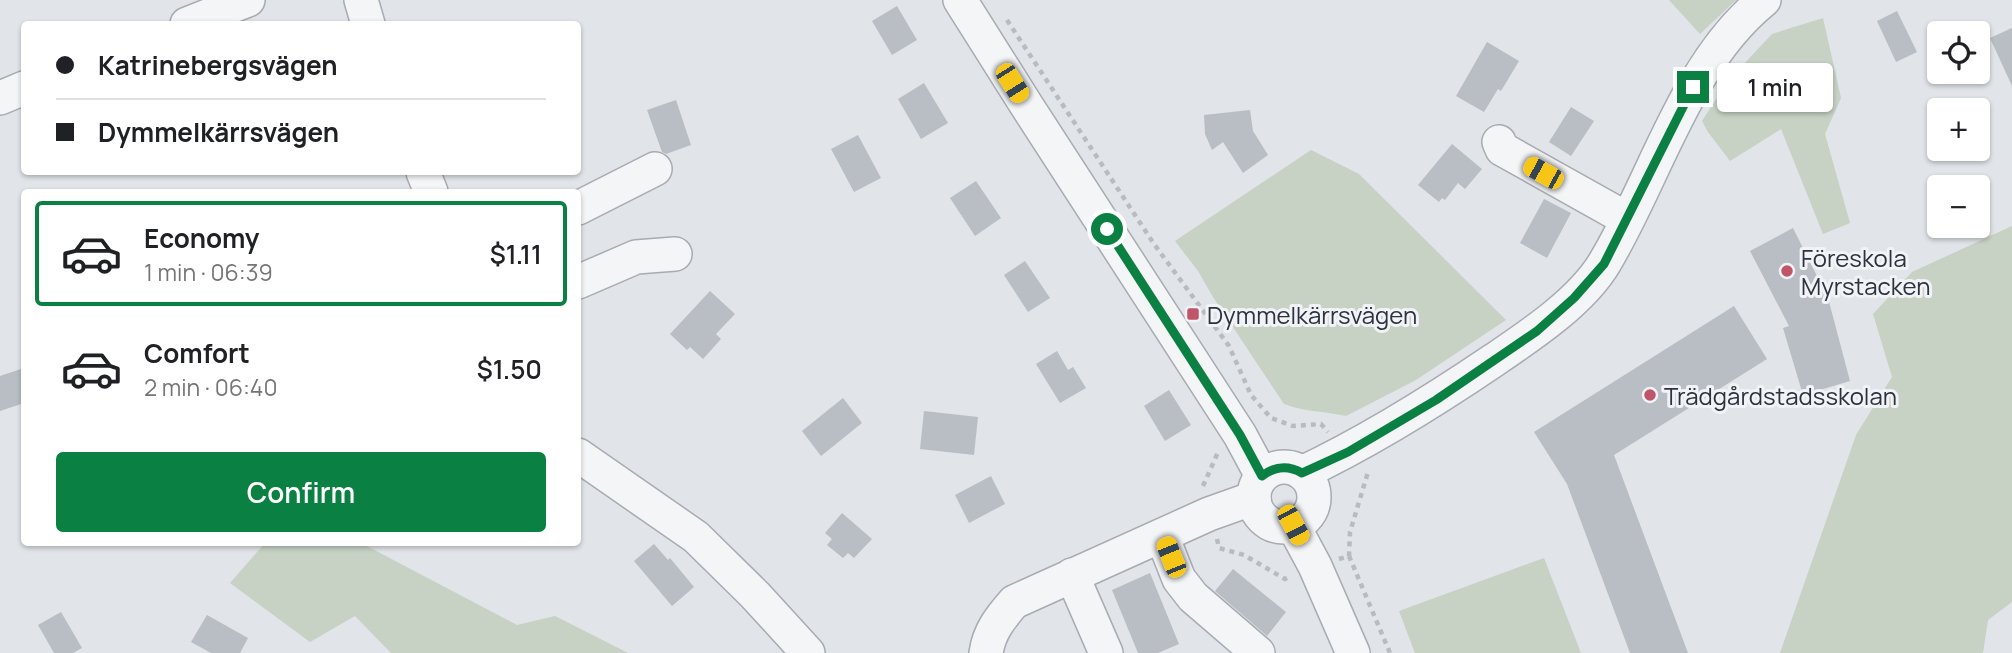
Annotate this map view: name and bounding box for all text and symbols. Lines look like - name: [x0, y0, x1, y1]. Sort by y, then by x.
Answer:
- map controls: [1927, 21, 1990, 238]
- button: locate: [1927, 21, 1990, 84]
- text: Katrinebergsvägen: [98, 47, 338, 83]
- car: [992, 60, 1033, 106]
- callout: 1 min: [1718, 62, 1833, 112]
- route end: [1677, 71, 1709, 103]
- text: 1 min: [1748, 71, 1802, 103]
- button: +: [1927, 98, 1990, 161]
- text: Dymmelkärrsvägen: [98, 114, 339, 150]
- car: [1520, 154, 1567, 192]
- button: −: [1927, 175, 1990, 238]
- route start: [1091, 213, 1123, 245]
- text: Economy: [144, 220, 259, 256]
- icon: car: [60, 222, 123, 285]
- text: $1.11: [490, 236, 542, 272]
- place label: Föreskola Myrstacken: [1801, 241, 1930, 302]
- text: 1 min · 06:39: [144, 256, 273, 288]
- marker: Föreskola Myrstacken: [1779, 263, 1795, 279]
- place label: Dymmelkärrsvägen: [1207, 298, 1417, 331]
- marker: Dymmelkärrsvägen: [1185, 306, 1201, 322]
- text: Comfort: [144, 335, 250, 371]
- icon: car: [60, 337, 123, 400]
- text: $1.50: [477, 351, 542, 387]
- text: 2 min · 06:40: [144, 371, 277, 403]
- place label: Trädgårdstadsskolan: [1664, 379, 1897, 412]
- marker: Trädgårdstadsskolan: [1642, 387, 1658, 403]
- button: Confirm: [56, 452, 546, 532]
- car: [1274, 502, 1313, 548]
- car: [1154, 534, 1189, 580]

